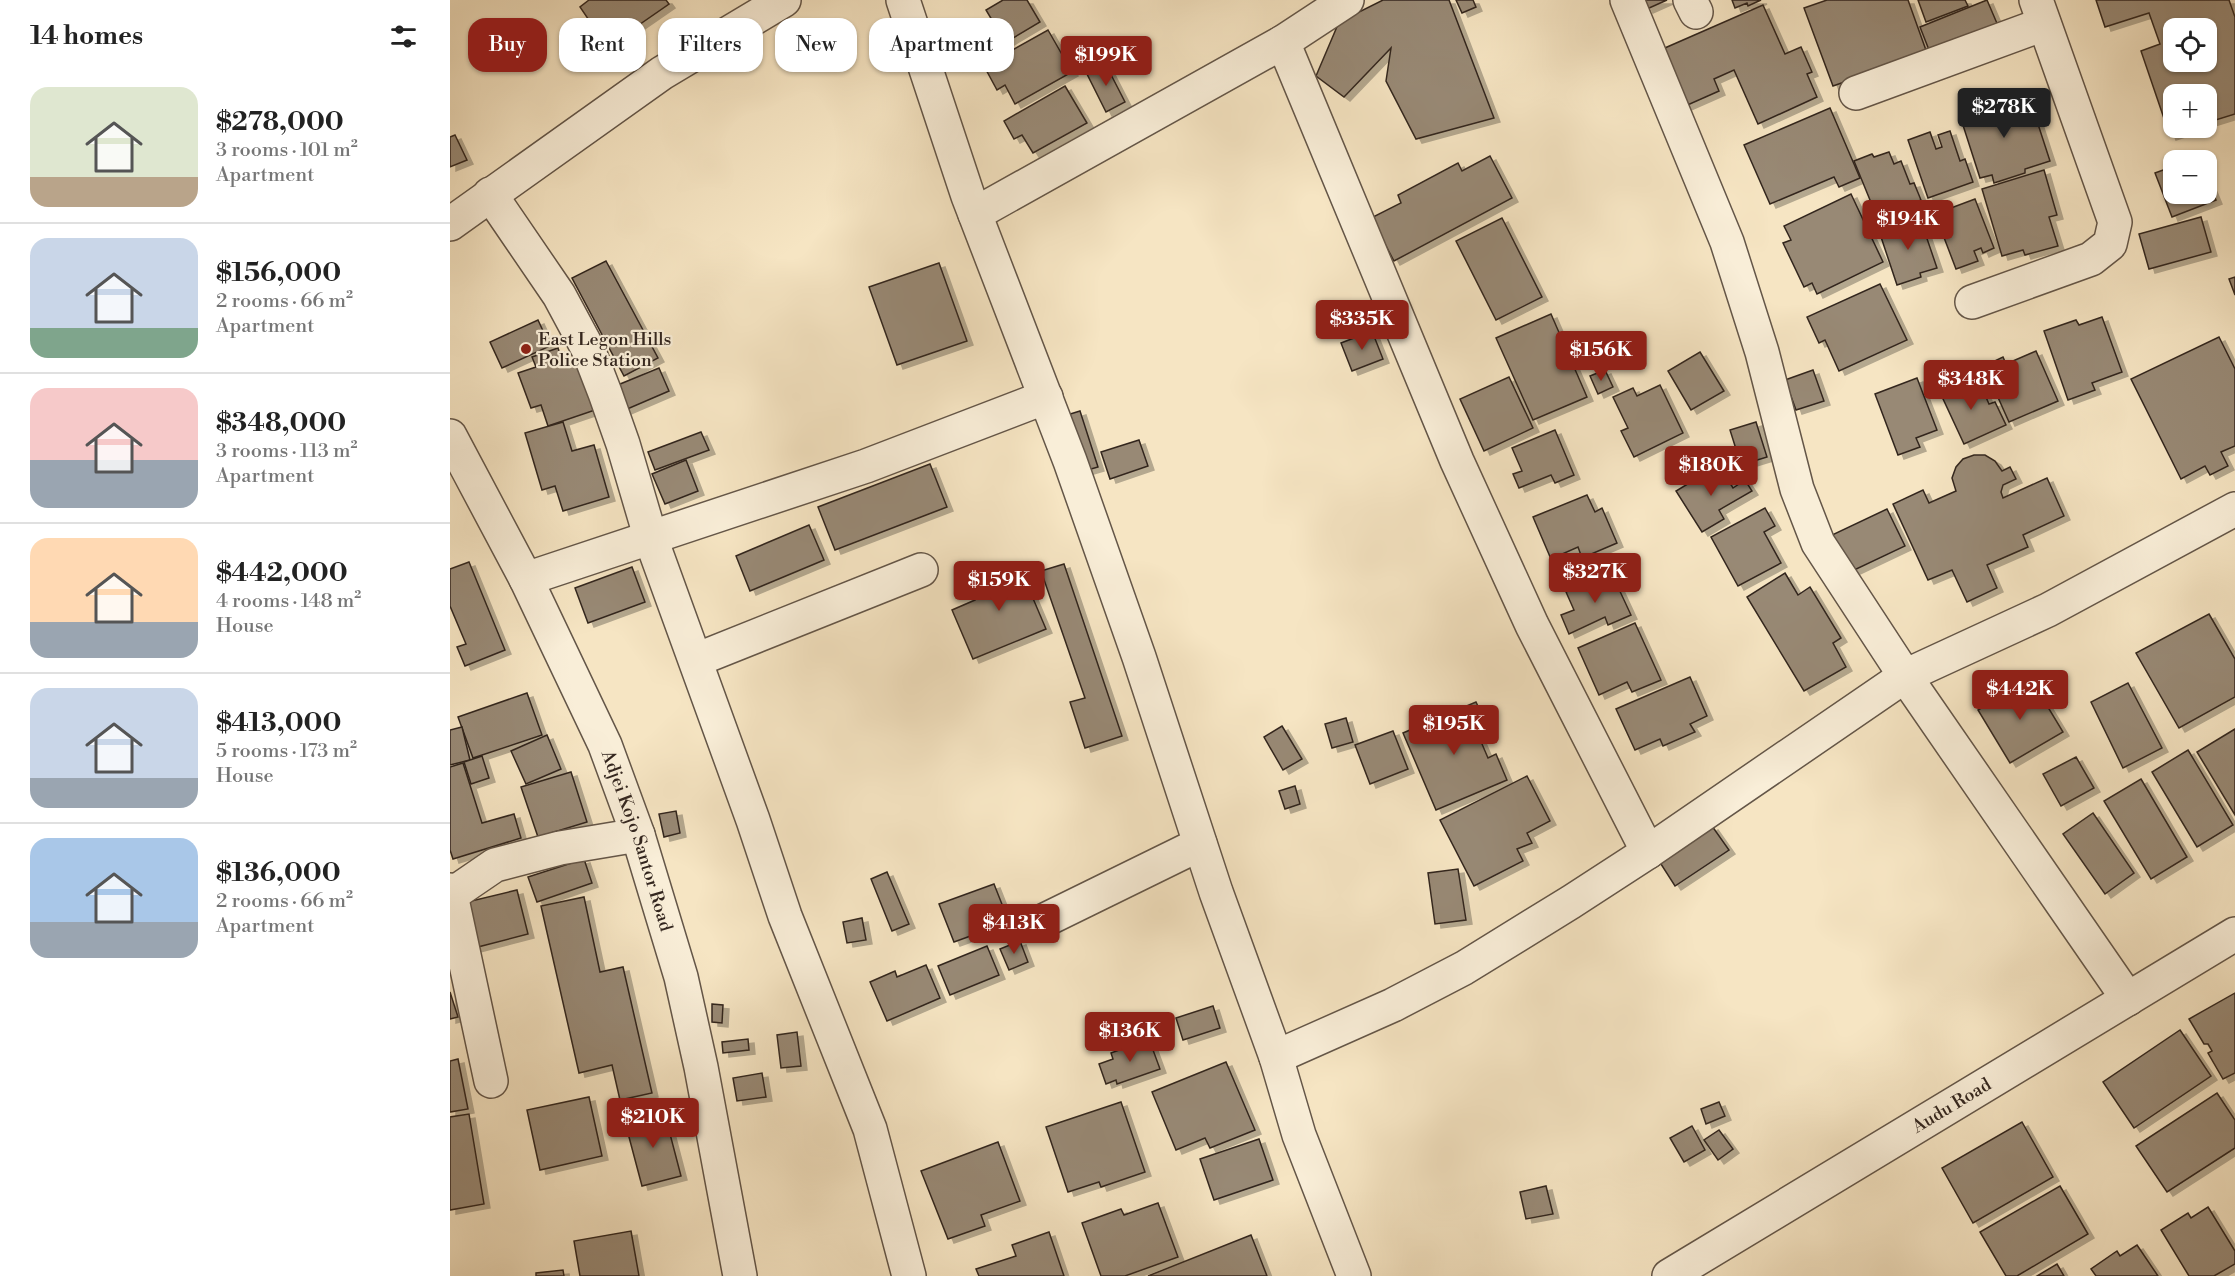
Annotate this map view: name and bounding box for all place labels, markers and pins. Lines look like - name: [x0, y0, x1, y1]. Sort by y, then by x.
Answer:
- pin: $199K: [1064, 36, 1148, 87]
- pin: $278K: [1962, 88, 2046, 139]
- pin: $194K: [1866, 200, 1950, 251]
- pin: $335K: [1320, 300, 1404, 351]
- place label: East Legon Hills Police Station: [538, 328, 672, 372]
- pin: $156K: [1559, 331, 1643, 382]
- marker: East Legon Hills Police Station: [519, 342, 533, 356]
- pin: $348K: [1929, 360, 2013, 411]
- pin: $180K: [1669, 446, 1753, 497]
- pin: $327K: [1553, 553, 1637, 604]
- pin: $159K: [957, 561, 1041, 612]
- pin: $442K: [1978, 670, 2062, 721]
- pin: $195K: [1412, 705, 1496, 756]
- pin: $413K: [972, 904, 1056, 955]
- pin: $136K: [1088, 1012, 1172, 1063]
- pin: $210K: [611, 1098, 695, 1149]

